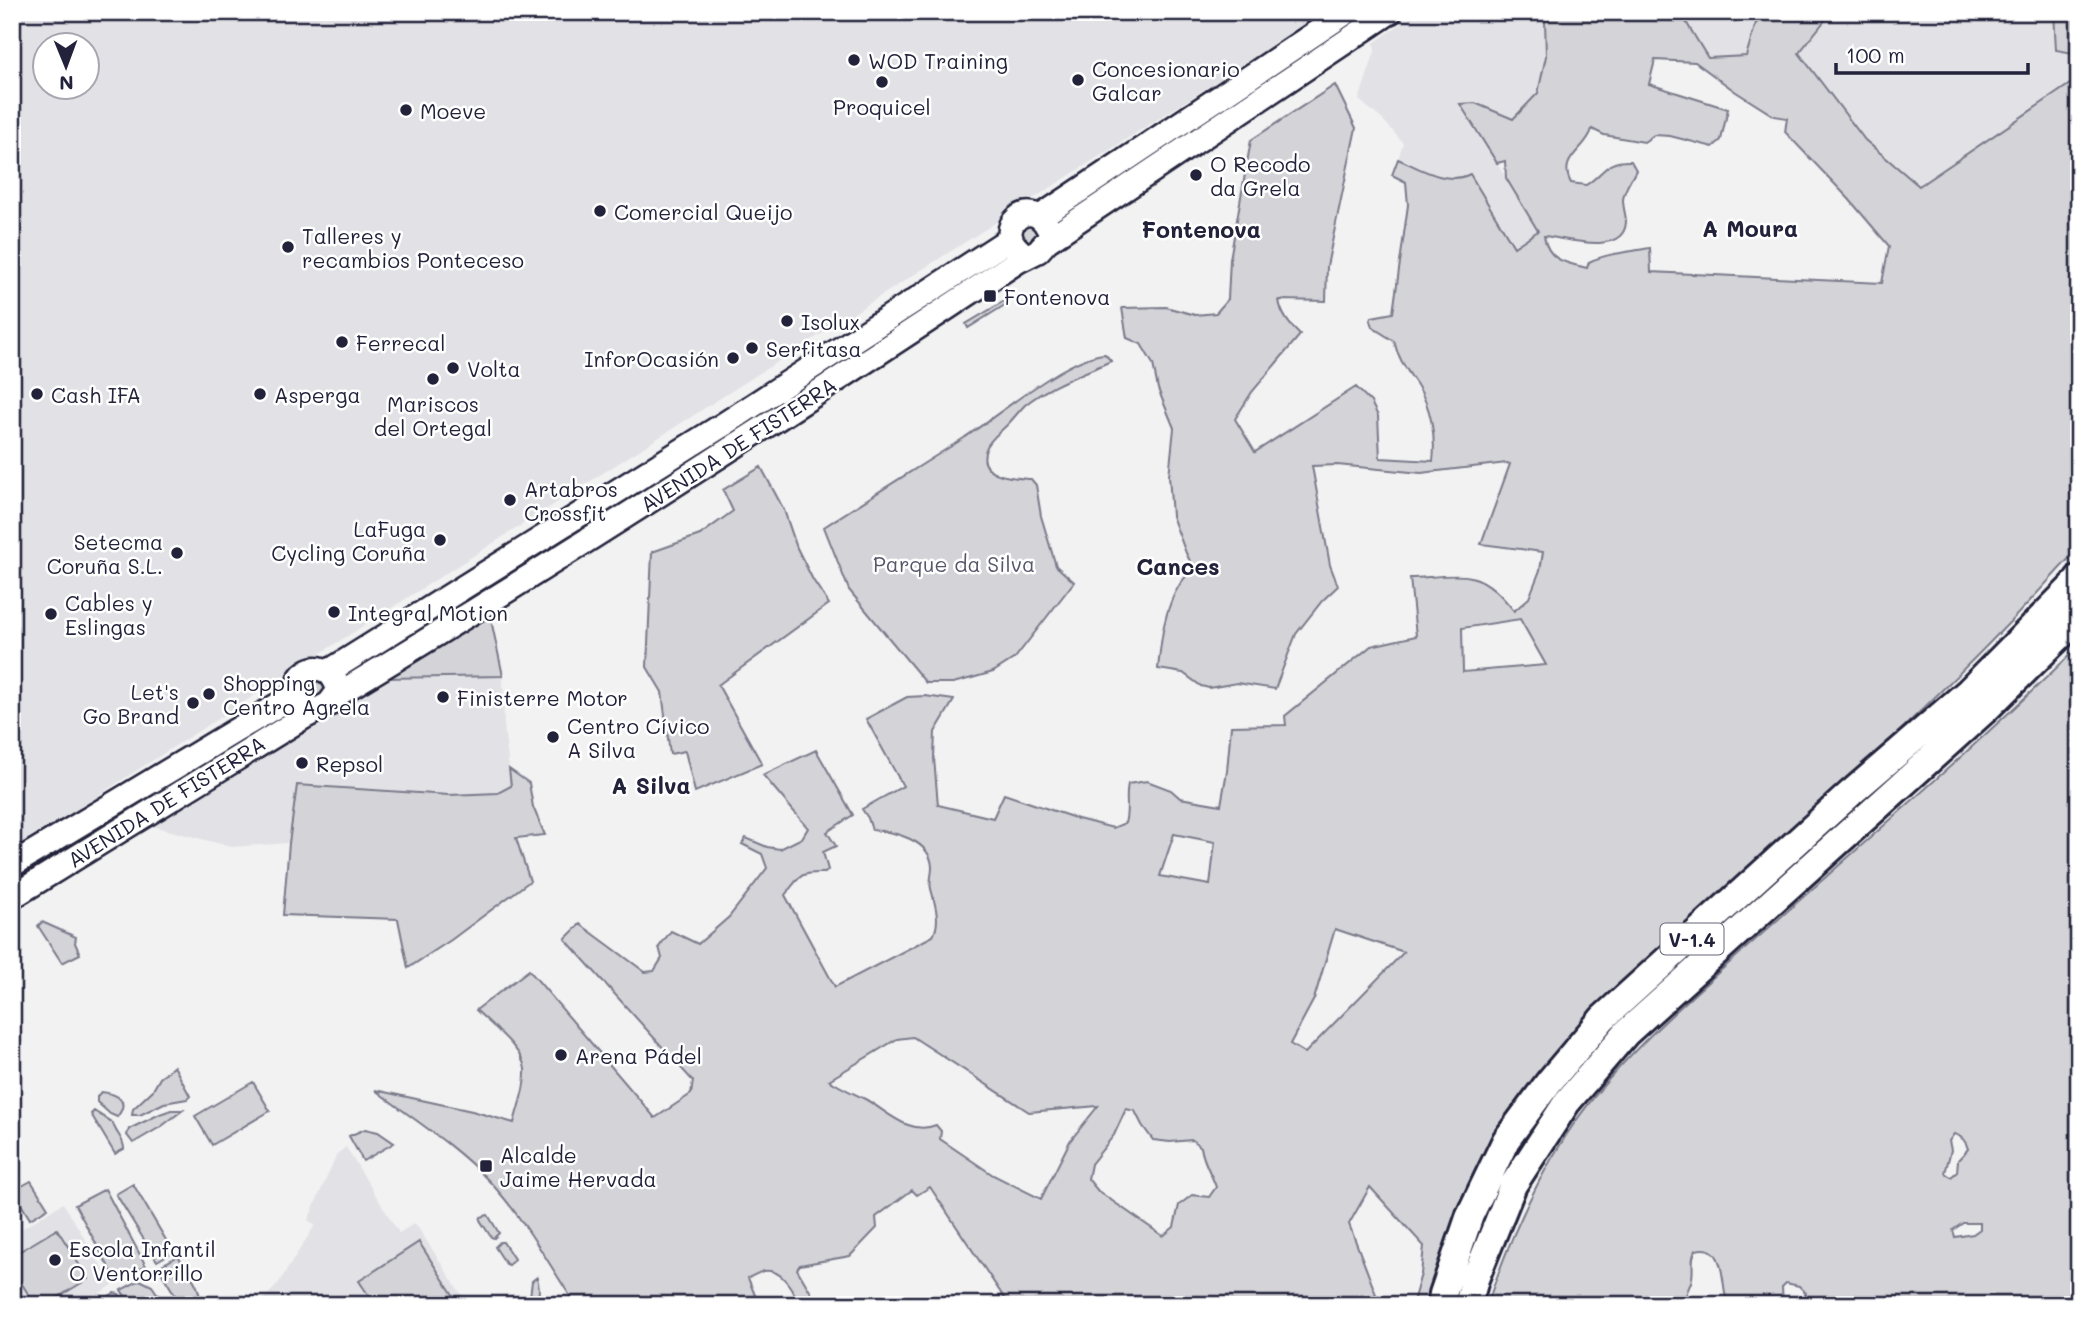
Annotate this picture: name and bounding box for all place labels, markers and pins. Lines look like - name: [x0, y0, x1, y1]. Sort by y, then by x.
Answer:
- place label: WOD Training: [868, 47, 1008, 74]
- marker: WOD Training: [846, 52, 862, 68]
- place label: Concesionario Galcar: [1092, 55, 1240, 106]
- marker: Concesionario Galcar: [1070, 72, 1086, 88]
- marker: Proquicel: [874, 74, 890, 90]
- place label: Proquicel: [833, 93, 931, 120]
- place label: Moeve: [420, 97, 486, 124]
- marker: Moeve: [398, 102, 414, 118]
- place label: O Recodo da Grela: [1210, 150, 1310, 201]
- marker: O Recodo da Grela: [1188, 167, 1204, 183]
- place label: Comercial Queijo: [614, 198, 792, 225]
- marker: Comercial Queijo: [592, 203, 608, 219]
- place label: Talleres y recambios Ponteceso: [302, 222, 524, 273]
- marker: Talleres y recambios Ponteceso: [280, 239, 296, 255]
- place label: Fontenova: [1004, 283, 1110, 310]
- marker: Fontenova: [982, 288, 998, 304]
- place label: Isolux: [801, 308, 860, 335]
- marker: Isolux: [779, 313, 795, 329]
- place label: Ferrecal: [356, 329, 446, 356]
- marker: Ferrecal: [334, 334, 350, 350]
- place label: Serfitasa: [766, 335, 862, 362]
- marker: Serfitasa: [744, 340, 760, 356]
- place label: InforOcasión: [584, 345, 719, 372]
- marker: InforOcasión: [725, 350, 741, 366]
- place label: Volta: [467, 355, 521, 382]
- marker: Volta: [445, 360, 461, 376]
- marker: Mariscos del Ortegal: [425, 371, 441, 387]
- place label: Cash IFA: [51, 381, 141, 408]
- place label: Asperga: [274, 381, 361, 408]
- marker: Cash IFA: [29, 386, 45, 402]
- marker: Asperga: [252, 386, 268, 402]
- place label: Mariscos del Ortegal: [374, 390, 492, 441]
- place label: Artabros Crossfit: [524, 475, 618, 526]
- marker: Artabros Crossfit: [502, 492, 518, 508]
- place label: LaFuga Cycling Coruña: [271, 515, 426, 566]
- place label: Setecma Coruña S.L.: [47, 528, 163, 579]
- marker: LaFuga Cycling Coruña: [432, 532, 448, 548]
- marker: Setecma Coruña S.L.: [169, 545, 185, 561]
- place label: Cables y Eslingas: [65, 589, 153, 640]
- place label: Integral Motion: [348, 599, 508, 626]
- marker: Integral Motion: [326, 604, 342, 620]
- marker: Cables y Eslingas: [43, 606, 59, 622]
- place label: Shopping Centro Agrela: [223, 669, 370, 720]
- place label: Let's Go Brand: [83, 678, 179, 729]
- place label: Finisterre Motor: [457, 684, 628, 711]
- marker: Shopping Centro Agrela: [201, 686, 217, 702]
- marker: Finisterre Motor: [435, 689, 451, 705]
- marker: Let's Go Brand: [185, 695, 201, 711]
- place label: Centro Cívico A Silva: [567, 712, 710, 763]
- marker: Centro Cívico A Silva: [545, 729, 561, 745]
- place label: Repsol: [316, 750, 383, 777]
- marker: Repsol: [294, 755, 310, 771]
- place label: Arena Pádel: [575, 1042, 702, 1069]
- marker: Arena Pádel: [553, 1047, 569, 1063]
- place label: Alcalde Jaime Hervada: [500, 1141, 657, 1192]
- marker: Alcalde Jaime Hervada: [478, 1158, 494, 1174]
- place label: Escola Infantil O Ventorrillo: [69, 1235, 216, 1286]
- marker: Escola Infantil O Ventorrillo: [47, 1252, 63, 1268]

